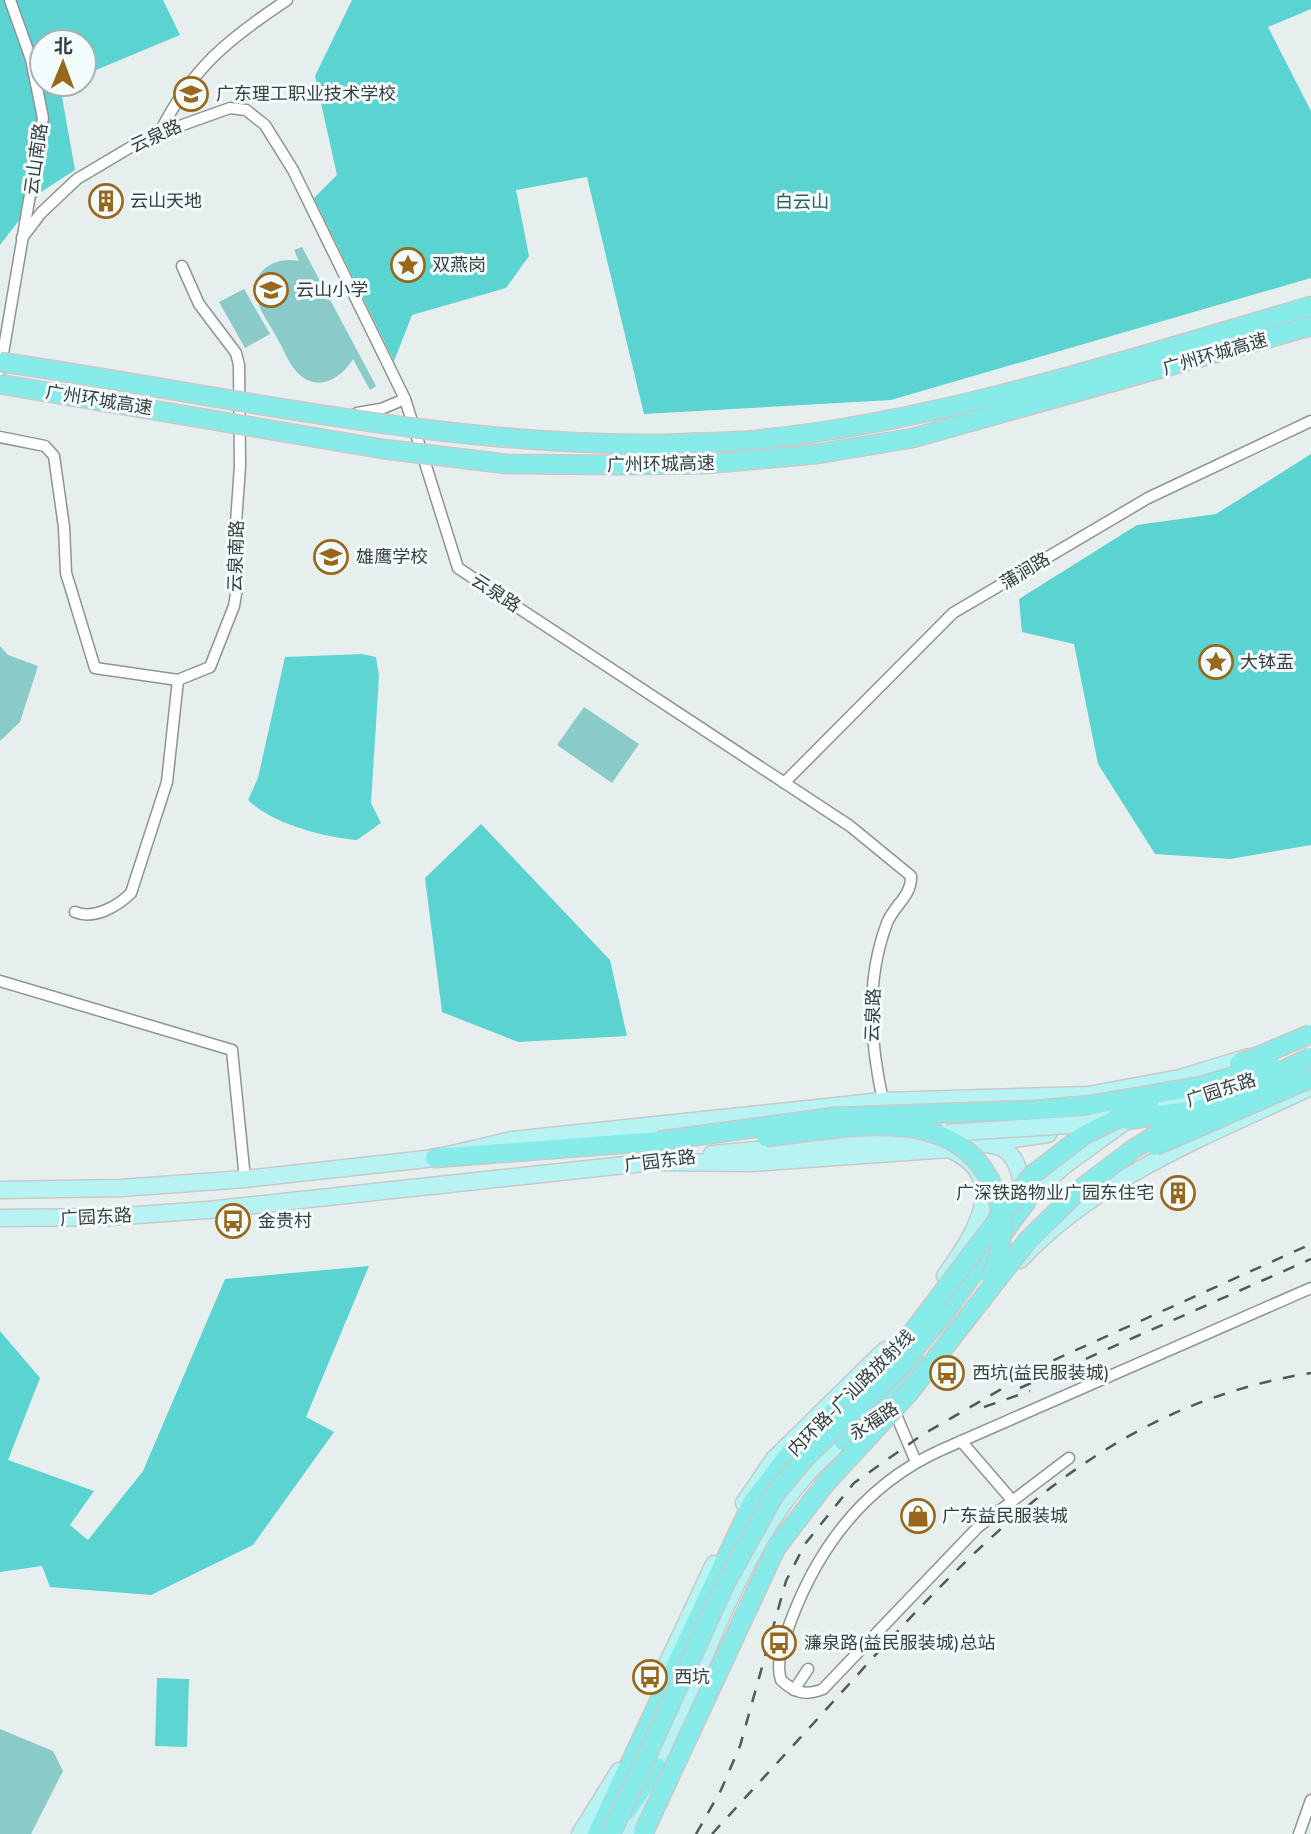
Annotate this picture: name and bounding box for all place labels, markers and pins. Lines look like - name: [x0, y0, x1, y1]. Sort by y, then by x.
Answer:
- school or university icon: 广东理工职业技术学校: [172, 75, 210, 113]
- place label: 广东理工职业技术学校: [216, 82, 396, 106]
- building icon: 云山天地: [87, 182, 125, 220]
- place label: 云山天地: [130, 189, 202, 213]
- place icon: 双燕岗: [389, 246, 427, 284]
- place label: 双燕岗: [432, 253, 486, 277]
- school or university icon: 云山小学: [252, 271, 290, 309]
- place label: 云山小学: [296, 278, 368, 302]
- school or university icon: 雄鹰学校: [312, 538, 350, 576]
- place label: 雄鹰学校: [356, 545, 428, 569]
- place icon: 大钵盂: [1197, 643, 1235, 681]
- place label: 大钵盂: [1240, 650, 1294, 674]
- building icon: 广深铁路物业广园东住宅: [1159, 1174, 1197, 1212]
- place label: 广深铁路物业广园东住宅: [956, 1181, 1154, 1205]
- bus stop icon: 金贵村: [214, 1202, 252, 1240]
- place label: 金贵村: [258, 1209, 312, 1233]
- bus stop icon: 西坑(益民服装城): [928, 1354, 966, 1392]
- place label: 西坑(益民服装城): [972, 1361, 1109, 1385]
- shop icon: 广东益民服装城: [899, 1497, 937, 1535]
- place label: 广东益民服装城: [942, 1504, 1068, 1528]
- bus stop icon: 濂泉路(益民服装城)总站: [760, 1624, 798, 1662]
- place label: 濂泉路(益民服装城)总站: [804, 1631, 995, 1655]
- bus stop icon: 西坑: [631, 1658, 669, 1696]
- place label: 西坑: [674, 1665, 710, 1689]

